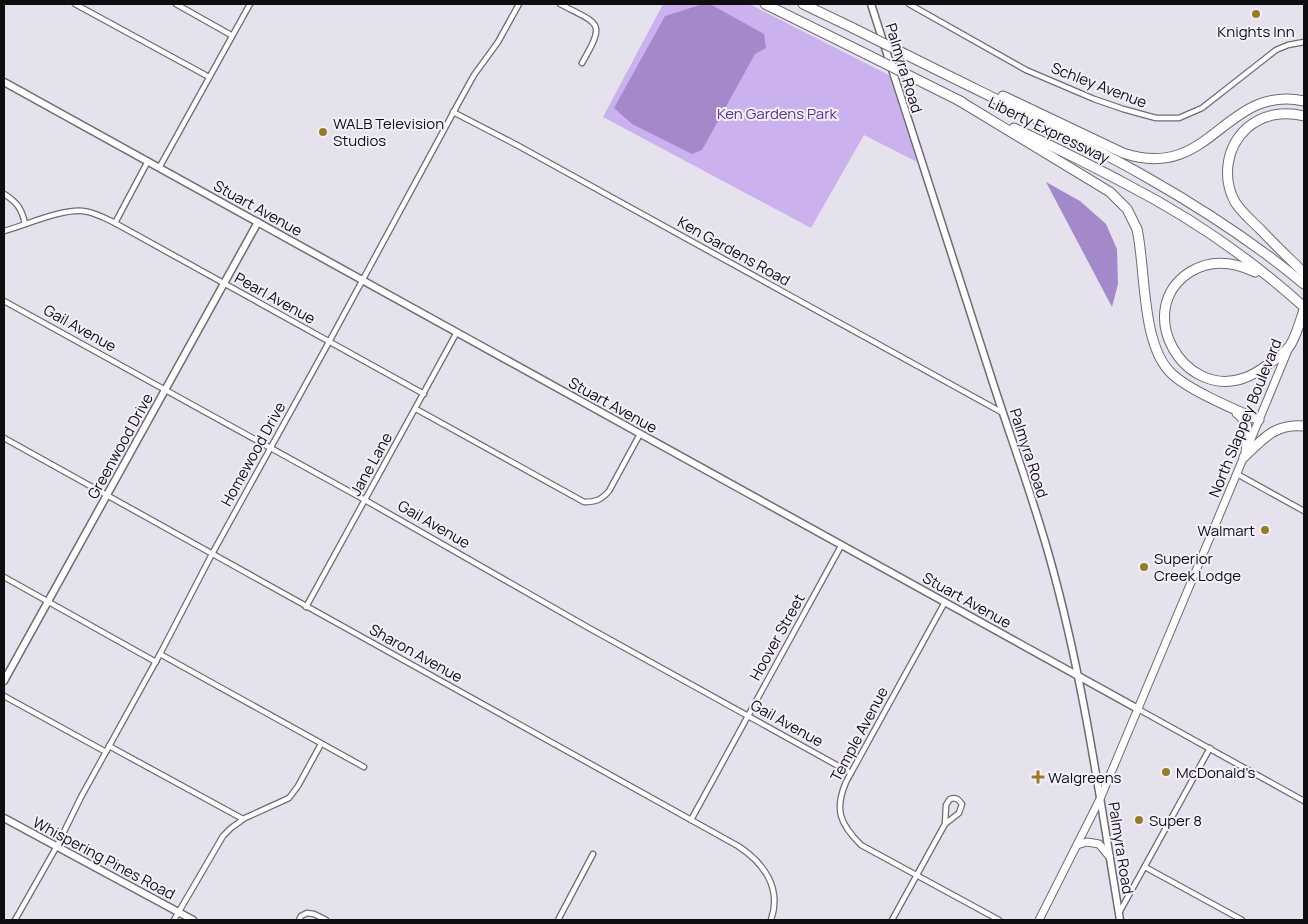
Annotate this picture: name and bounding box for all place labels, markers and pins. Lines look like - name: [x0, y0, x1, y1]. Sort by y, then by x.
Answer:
- marker: Knights Inn: [1250, 8, 1262, 20]
- place label: Knights Inn: [1217, 21, 1295, 42]
- place label: WALB Television Studios: [333, 113, 444, 151]
- marker: WALB Television Studios: [317, 126, 329, 138]
- place label: Walmart: [1197, 520, 1255, 541]
- marker: Walmart: [1259, 524, 1271, 536]
- place label: Superior Creek Lodge: [1154, 548, 1241, 586]
- marker: Superior Creek Lodge: [1138, 561, 1150, 573]
- place label: McDonald's: [1176, 762, 1255, 783]
- marker: McDonald's: [1160, 766, 1172, 778]
- place label: Walgreens: [1048, 767, 1122, 788]
- marker: Walgreens: [1032, 771, 1044, 783]
- place label: Super 8: [1149, 810, 1202, 831]
- marker: Super 8: [1133, 814, 1145, 826]

